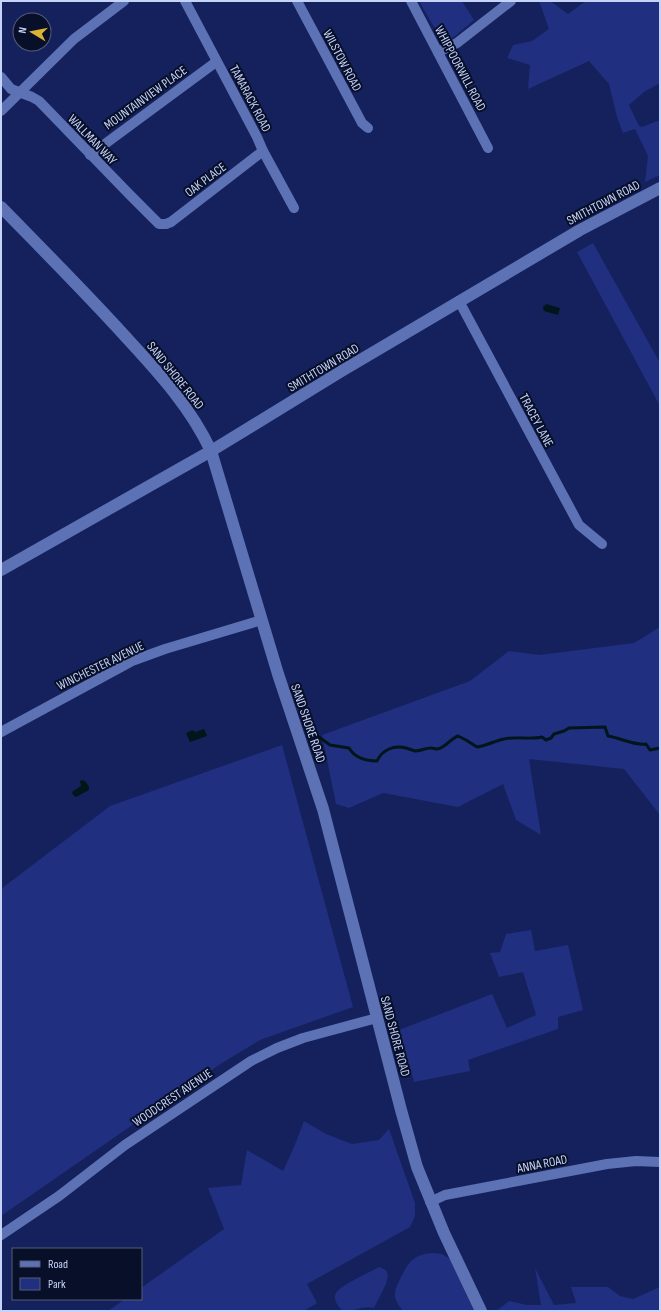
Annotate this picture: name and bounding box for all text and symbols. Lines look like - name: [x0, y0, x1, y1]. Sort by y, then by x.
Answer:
- north arrow: [12, 12, 52, 52]
- street label: WHIPPOORWILL ROAD: [431, 23, 489, 114]
- text: N: [16, 26, 30, 34]
- street label: WILSTOW ROAD: [319, 27, 365, 94]
- street label: MOUNTAINVIEW PLACE: [101, 62, 190, 133]
- street label: TAMARACK ROAD: [226, 62, 274, 135]
- street label: WALLMAN WAY: [64, 111, 121, 169]
- street label: OAK PLACE: [182, 159, 229, 200]
- street label: SMITHTOWN ROAD: [564, 177, 643, 229]
- street label: SAND SHORE ROAD: [143, 339, 207, 413]
- street label: SMITHTOWN ROAD: [285, 340, 362, 395]
- street label: TRACEY LANE: [515, 391, 557, 450]
- street label: WINCHESTER AVENUE: [54, 638, 147, 694]
- street label: SAND SHORE ROAD: [287, 682, 329, 765]
- street label: SAND SHORE ROAD: [377, 994, 413, 1078]
- street label: WOODCREST AVENUE: [130, 1065, 216, 1130]
- street label: ANNA ROAD: [515, 1151, 569, 1177]
- legend: [12, 1248, 142, 1300]
- text: Road: [48, 1257, 68, 1272]
- text: Park: [48, 1277, 66, 1292]

